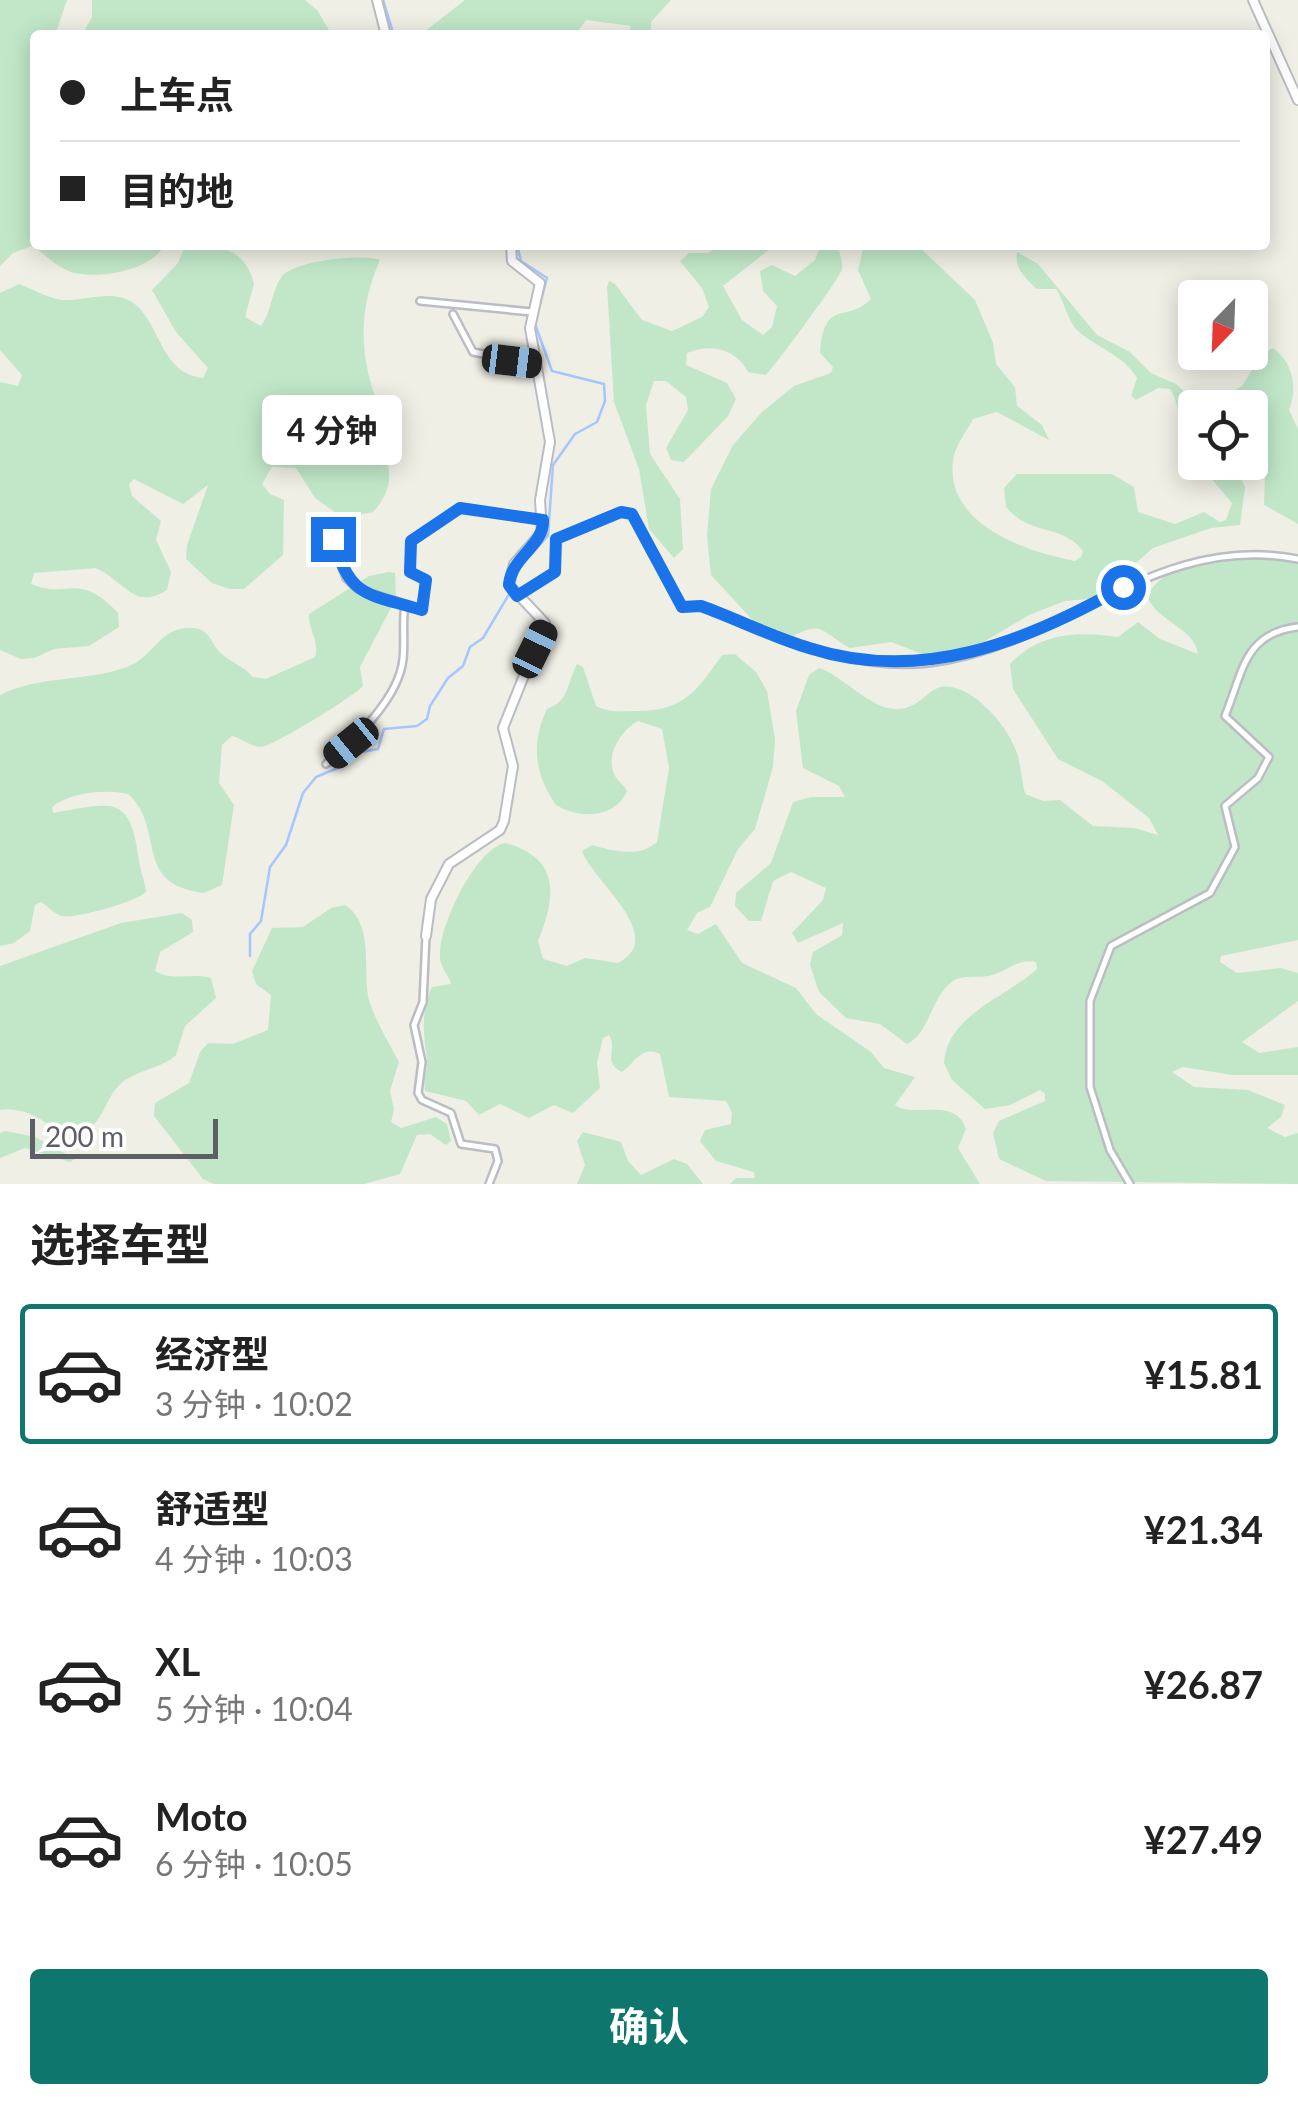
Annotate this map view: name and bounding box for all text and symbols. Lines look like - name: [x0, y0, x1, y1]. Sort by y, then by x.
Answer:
- text: 上车点: [120, 71, 234, 117]
- text: 目的地: [120, 167, 234, 213]
- north arrow: [1178, 280, 1268, 370]
- map controls: [1178, 280, 1268, 480]
- car: [480, 342, 544, 380]
- button: locate: [1178, 390, 1268, 480]
- callout: 4 分钟: [263, 394, 403, 464]
- text: 4 分钟: [287, 410, 377, 449]
- route end: [311, 517, 356, 562]
- route start: [1101, 565, 1146, 610]
- car: [508, 615, 562, 683]
- car: [318, 712, 384, 774]
- scale bar: [30, 1114, 218, 1158]
- text: 200 m: [45, 1119, 124, 1153]
- text: 选择车型: [30, 1217, 210, 1271]
- icon: car: [35, 1329, 125, 1419]
- text: 经济型: [155, 1330, 269, 1376]
- text: ¥15.81: [1144, 1351, 1263, 1397]
- text: 3 分钟 · 10:02: [155, 1384, 353, 1423]
- icon: car: [35, 1484, 125, 1574]
- text: 舒适型: [155, 1485, 269, 1531]
- text: ¥21.34: [1144, 1506, 1263, 1552]
- text: 4 分钟 · 10:03: [155, 1539, 353, 1578]
- text: XL: [155, 1638, 200, 1684]
- icon: car: [35, 1639, 125, 1729]
- text: ¥26.87: [1144, 1661, 1263, 1707]
- text: 5 分钟 · 10:04: [155, 1689, 353, 1728]
- text: Moto: [155, 1793, 248, 1839]
- icon: car: [35, 1794, 125, 1884]
- text: ¥27.49: [1144, 1816, 1263, 1862]
- text: 6 分钟 · 10:05: [155, 1844, 353, 1883]
- button: 确认: [30, 1969, 1268, 2084]

